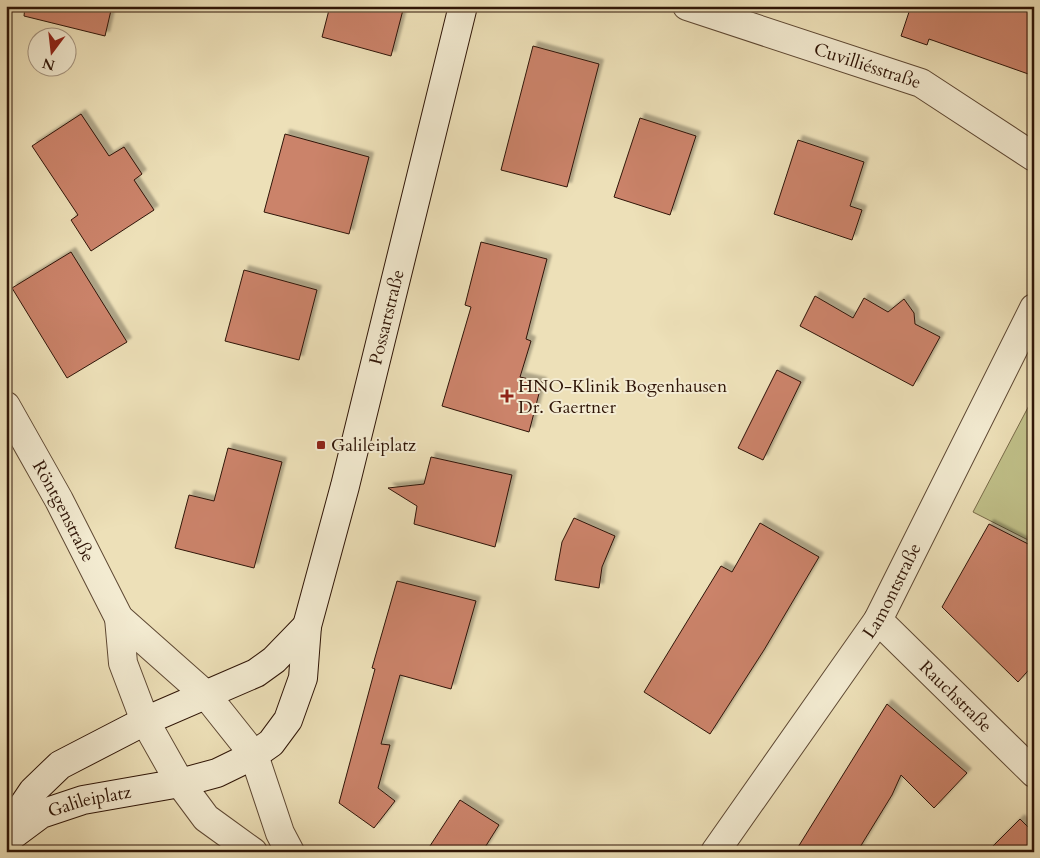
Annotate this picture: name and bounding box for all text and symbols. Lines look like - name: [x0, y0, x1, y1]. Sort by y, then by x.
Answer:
- north arrow: [28, 28, 78, 78]
- street label: Cuvilliésstraße: [811, 36, 924, 95]
- text: N: [40, 53, 57, 75]
- street label: Possartstraße: [363, 267, 410, 367]
- place label: HNO-Klinik Bogenhausen Dr. Gaertner: [518, 374, 728, 420]
- marker: HNO-Klinik Bogenhausen Dr. Gaertner: [500, 389, 514, 403]
- place label: Galileiplatz: [331, 433, 416, 458]
- marker: Galileiplatz: [315, 439, 327, 451]
- street label: Röntgenstraße: [27, 456, 101, 566]
- street label: Lamontstraße: [856, 539, 927, 643]
- street label: Rauchstraße: [914, 655, 998, 738]
- street label: Galileiplatz: [44, 779, 133, 823]

